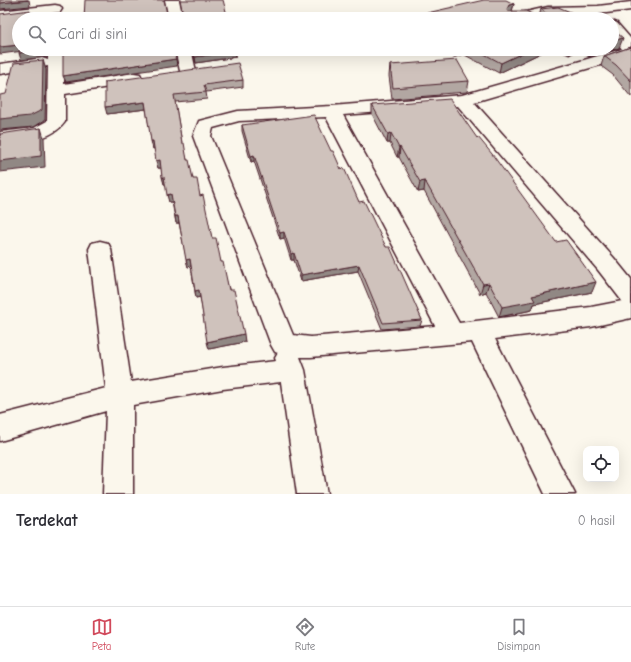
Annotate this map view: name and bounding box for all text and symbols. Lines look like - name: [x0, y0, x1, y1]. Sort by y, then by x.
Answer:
- search box: [12, 12, 619, 56]
- icon: search: [26, 23, 48, 45]
- text: Cari di sini: [58, 25, 127, 43]
- map controls: [583, 446, 619, 482]
- button: locate: [583, 446, 619, 482]
- text: Terdekat: [16, 511, 78, 530]
- text: 0 hasil: [578, 513, 615, 528]
- tab: Peta: [91, 616, 113, 653]
- tab: Rute: [294, 616, 316, 653]
- tab: Disimpan: [497, 616, 540, 653]

